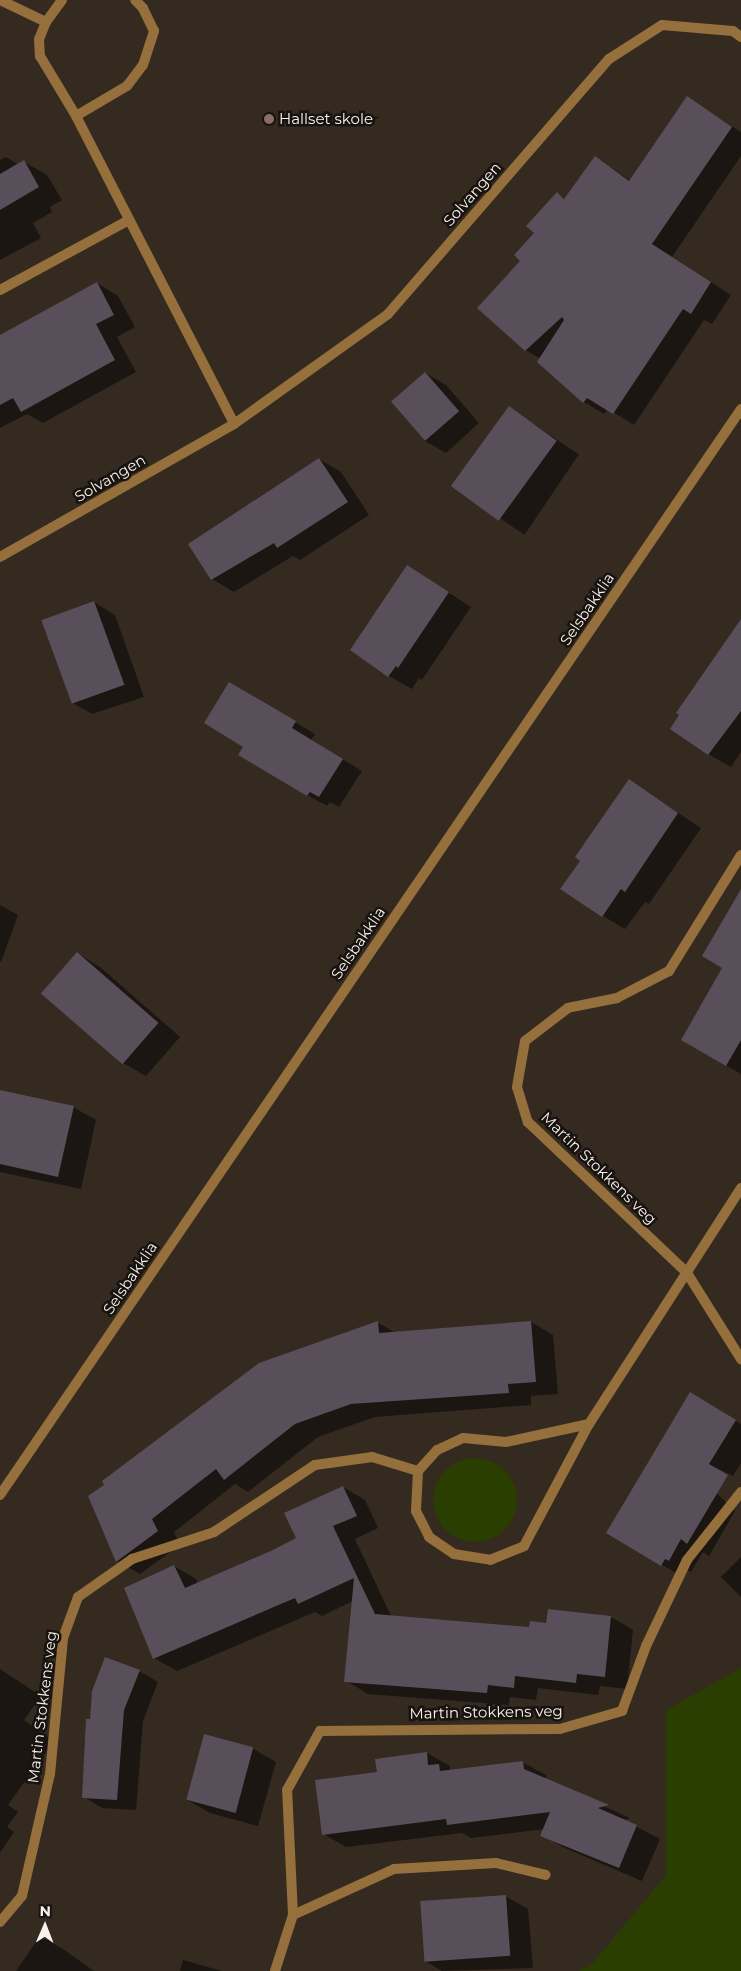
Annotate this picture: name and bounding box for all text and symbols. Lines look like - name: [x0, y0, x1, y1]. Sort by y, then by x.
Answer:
- place label: Hallset skole: [279, 110, 373, 128]
- marker: Hallset skole: [263, 113, 275, 125]
- street label: Solvangen: [439, 158, 505, 230]
- street label: Solvangen: [71, 450, 149, 506]
- street label: Selsbakklia: [556, 569, 618, 649]
- street label: Selsbakklia: [327, 903, 389, 983]
- street label: Martin Stokkens veg: [538, 1108, 660, 1228]
- street label: Selsbakklia: [99, 1238, 161, 1318]
- street label: Martin Stokkens veg: [24, 1630, 60, 1784]
- street label: Martin Stokkens veg: [409, 1702, 563, 1722]
- north arrow: [20, 1901, 70, 1951]
- text: N: [39, 1902, 51, 1920]

